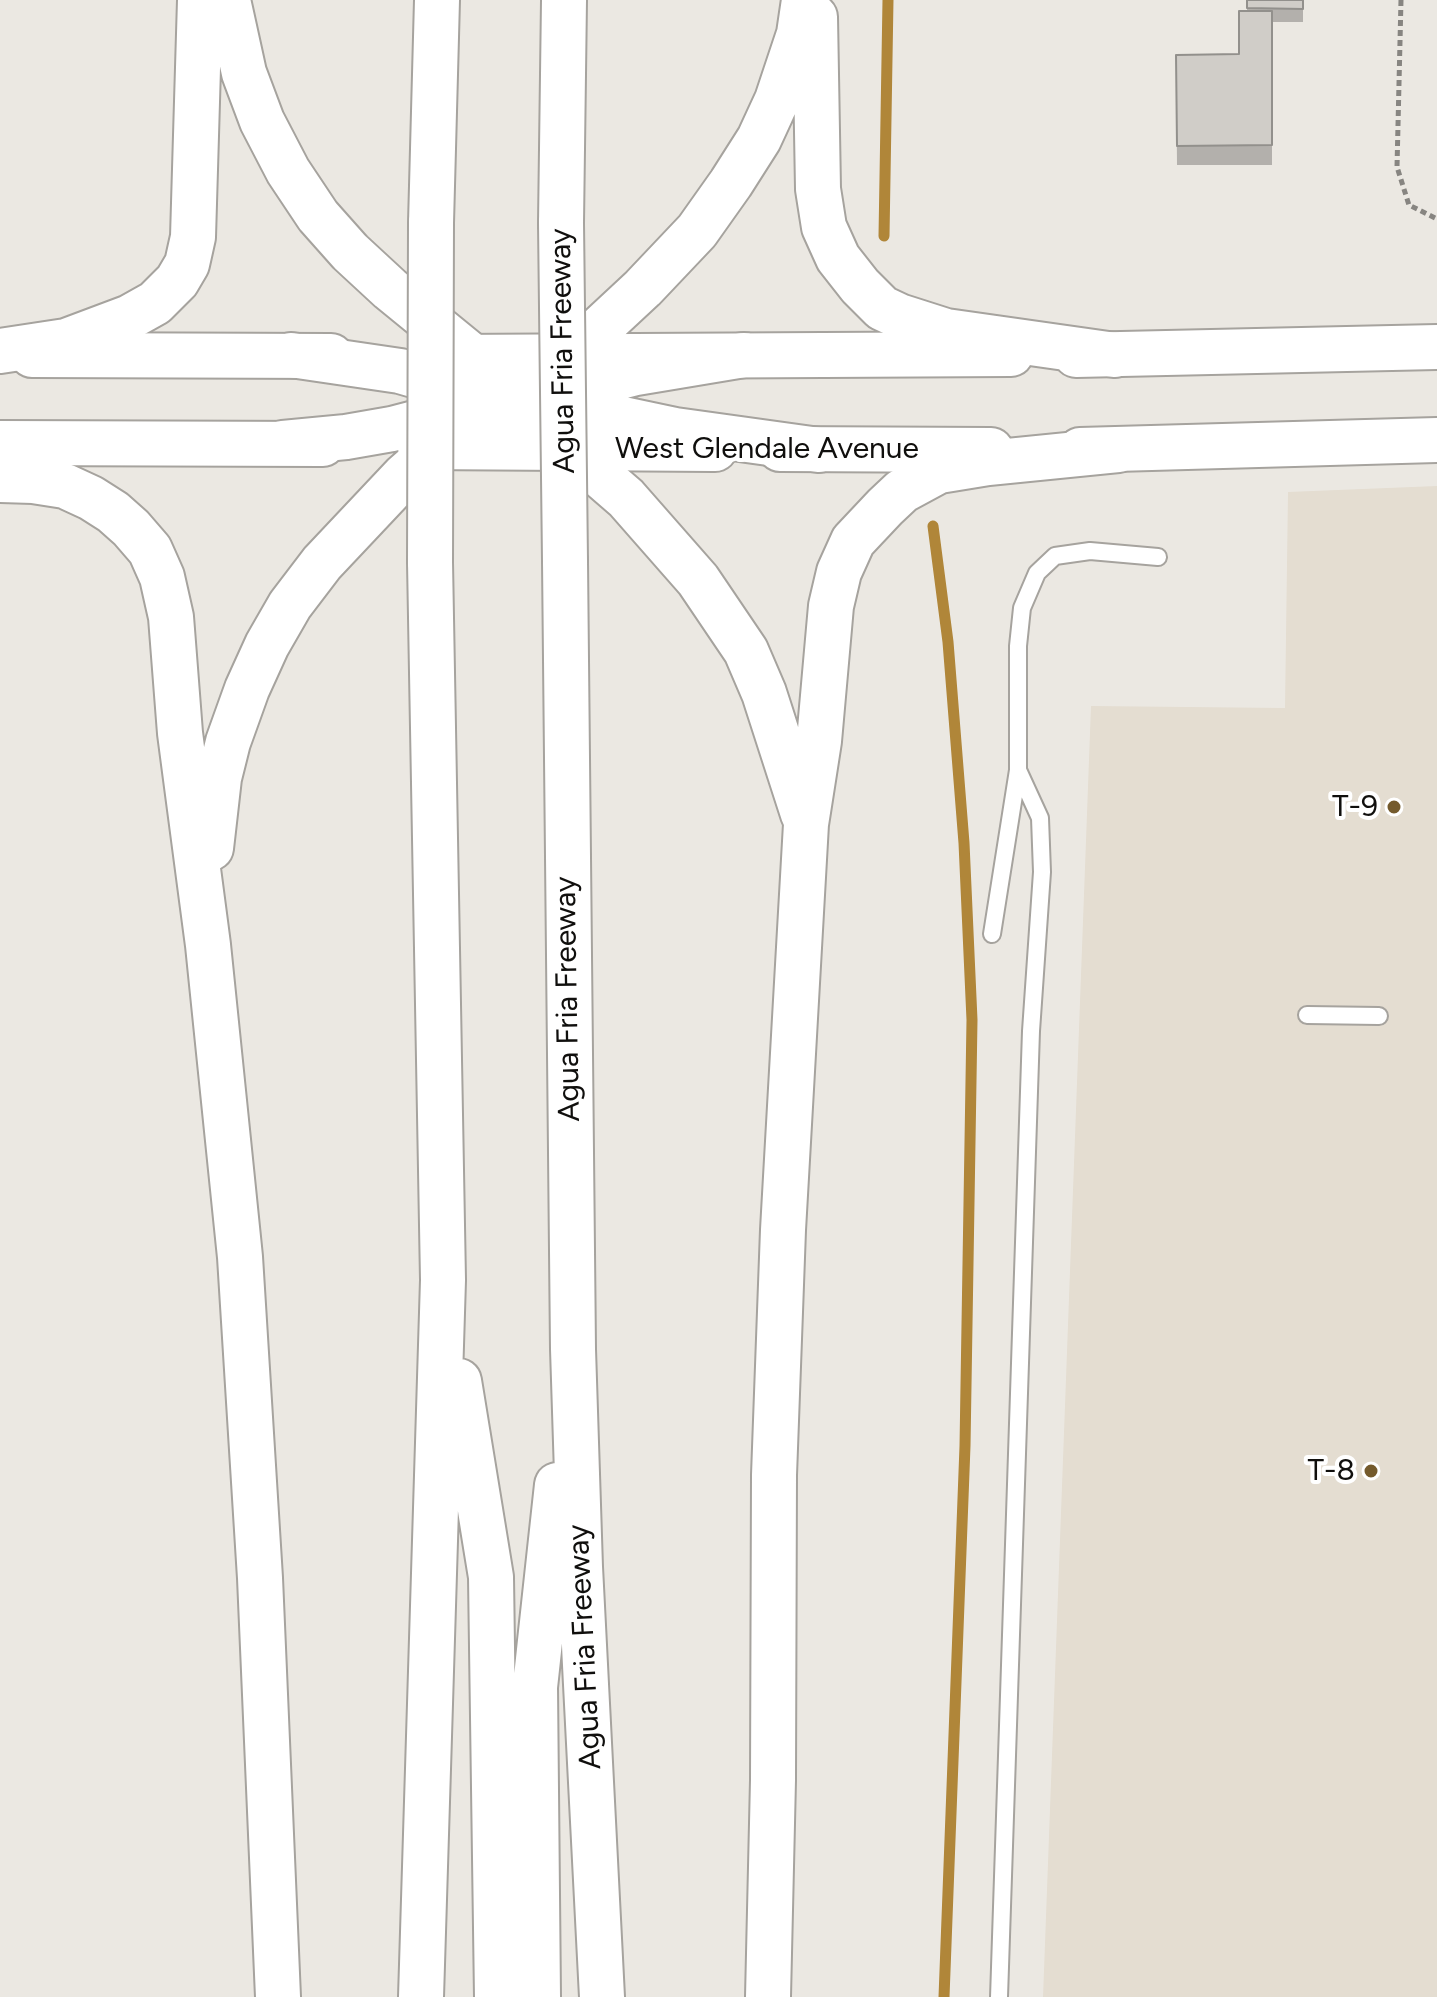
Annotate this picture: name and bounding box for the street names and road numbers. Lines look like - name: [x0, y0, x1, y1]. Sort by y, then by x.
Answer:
- street label: Agua Fria Freeway: [543, 228, 583, 474]
- street label: West Glendale Avenue: [615, 431, 919, 467]
- street label: Agua Fria Freeway: [548, 876, 588, 1122]
- street label: Agua Fria Freeway: [561, 1523, 609, 1771]

